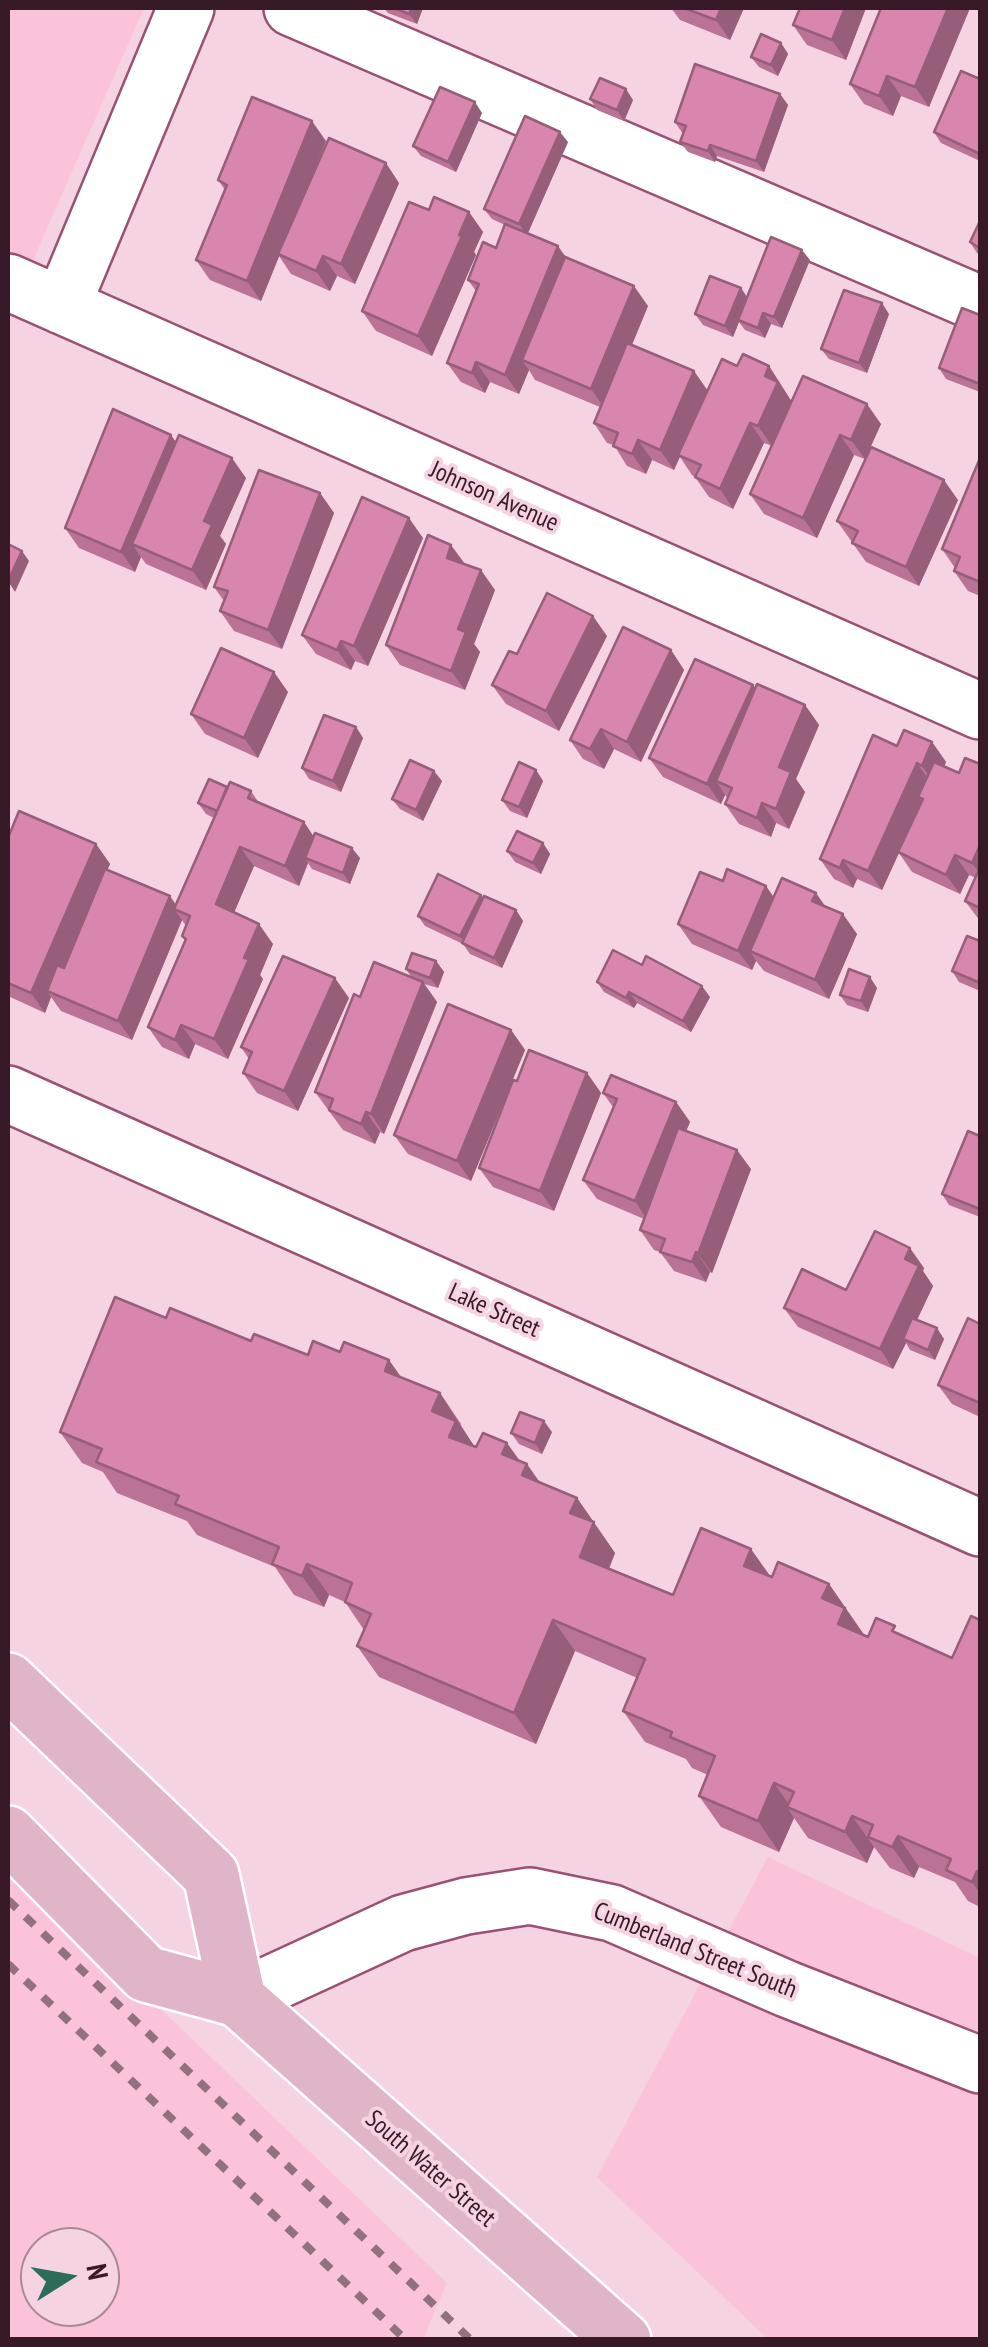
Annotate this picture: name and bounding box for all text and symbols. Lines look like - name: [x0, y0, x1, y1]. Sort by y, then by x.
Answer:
- street label: Johnson Avenue: [425, 455, 563, 539]
- street label: Lake Street: [444, 1278, 544, 1344]
- street label: Cumberland Street South: [589, 1897, 801, 2005]
- street label: South Water Street: [359, 2104, 501, 2234]
- north arrow: [20, 2227, 120, 2327]
- text: N: [78, 2261, 118, 2283]

